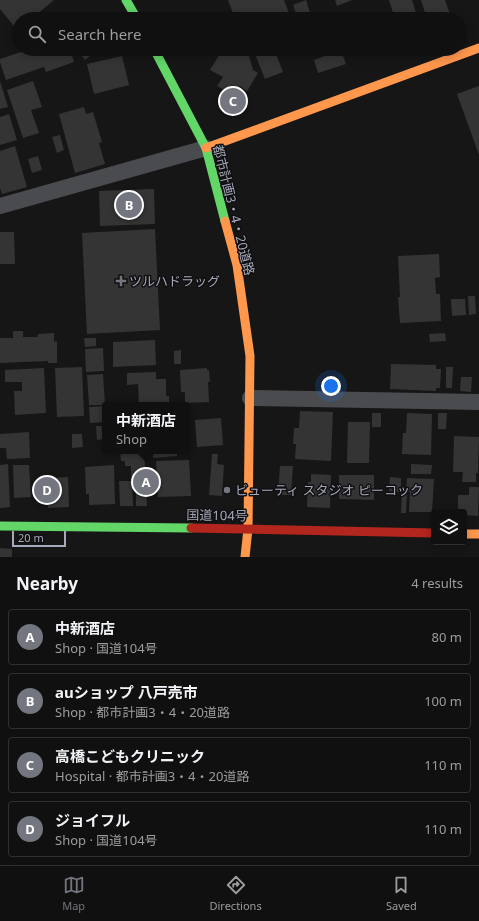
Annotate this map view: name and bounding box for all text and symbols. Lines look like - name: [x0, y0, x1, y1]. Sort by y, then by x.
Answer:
- search box: [12, 12, 467, 56]
- icon: search: [26, 23, 48, 45]
- text: Search here: [58, 24, 141, 44]
- pin: C: [220, 86, 246, 116]
- street label: 都市計画3・4・20道路: [209, 143, 259, 277]
- pin: B: [116, 190, 142, 220]
- place label: ツルハドラッグ: [129, 272, 220, 290]
- marker: ツルハドラッグ: [116, 276, 126, 286]
- your location: [321, 376, 341, 396]
- popup: [102, 402, 190, 454]
- text: 中新酒店: [116, 410, 176, 430]
- text: Shop: [116, 430, 147, 448]
- pin: A: [133, 467, 159, 497]
- pin: D: [34, 475, 60, 505]
- place label: ビューティ スタジオ ピーコック: [235, 481, 423, 499]
- marker: ビューティ スタジオ ピーコック: [222, 485, 232, 495]
- street label: 国道104号: [186, 505, 248, 525]
- map controls: [431, 509, 467, 545]
- button: layers: [431, 509, 467, 545]
- scale bar: [12, 529, 66, 548]
- text: 20 m: [18, 530, 44, 545]
- text: Nearby: [16, 572, 78, 595]
- text: 4 results: [411, 574, 463, 592]
- text: 中新酒店: [55, 618, 115, 638]
- text: A: [26, 628, 35, 646]
- text: 80 m: [432, 628, 462, 646]
- text: Shop · 国道104号: [55, 639, 158, 657]
- text: auショップ 八戸売市: [55, 682, 198, 702]
- text: B: [26, 692, 34, 710]
- text: 100 m: [424, 692, 462, 710]
- text: Shop · 都市計画3・4・20道路: [55, 703, 230, 721]
- text: 高橋こどもクリニック: [55, 746, 205, 766]
- text: C: [26, 756, 34, 774]
- text: 110 m: [424, 756, 462, 774]
- text: Hospital · 都市計画3・4・20道路: [55, 767, 249, 785]
- text: ジョイフル: [55, 810, 130, 830]
- text: D: [25, 820, 35, 838]
- text: 110 m: [424, 820, 462, 838]
- text: Shop · 国道104号: [55, 831, 158, 849]
- tab: Map: [62, 874, 85, 913]
- tab: Directions: [209, 874, 262, 913]
- tab: Saved: [386, 874, 417, 913]

